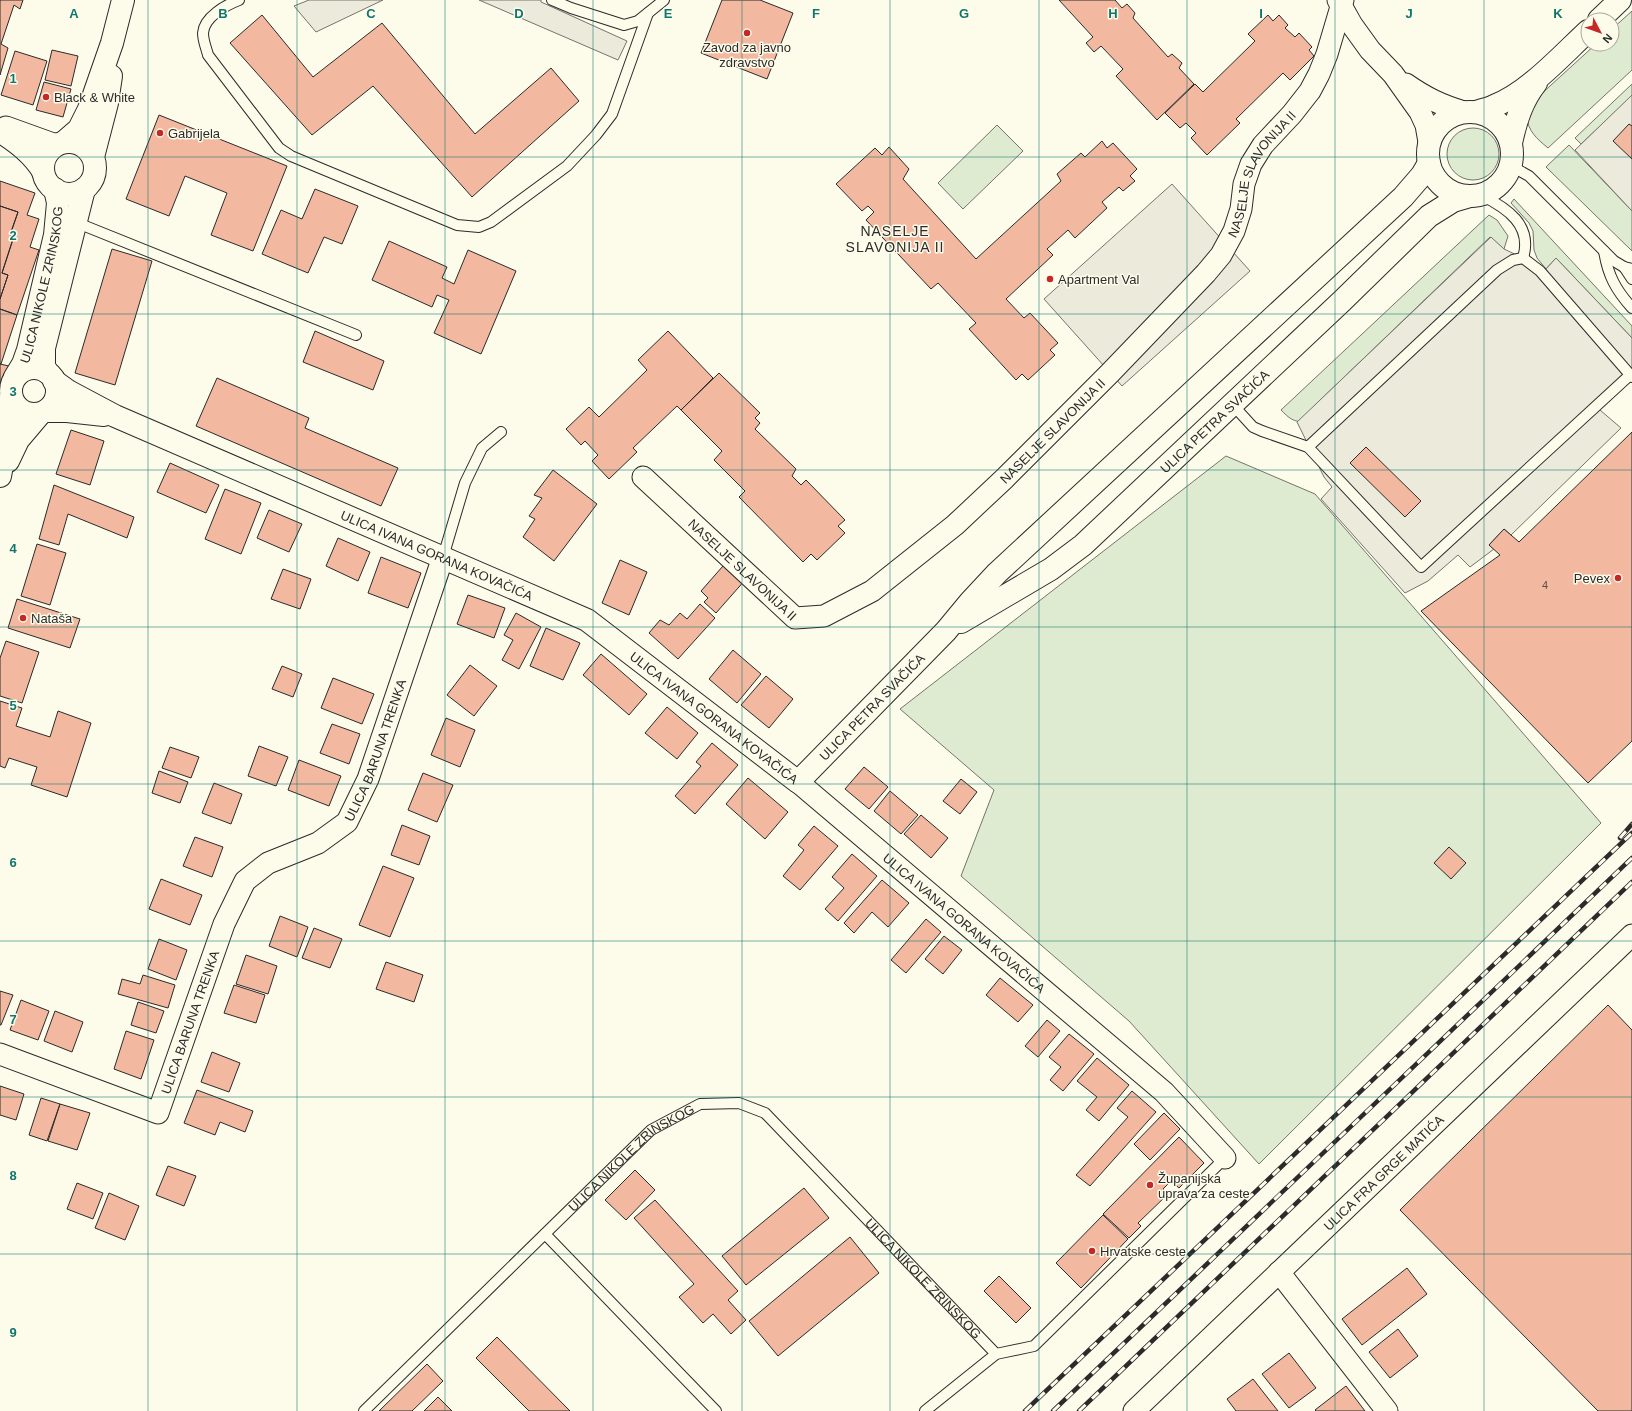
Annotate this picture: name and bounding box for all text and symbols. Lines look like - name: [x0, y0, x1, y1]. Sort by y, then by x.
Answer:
- text: A: [69, 6, 79, 21]
- text: B: [218, 6, 228, 21]
- text: C: [366, 6, 376, 21]
- text: D: [514, 6, 524, 21]
- text: E: [664, 6, 673, 21]
- text: F: [812, 6, 820, 21]
- text: G: [959, 6, 969, 21]
- text: H: [1108, 6, 1118, 21]
- text: I: [1259, 6, 1263, 21]
- text: J: [1405, 6, 1413, 21]
- text: K: [1553, 6, 1563, 21]
- north arrow: [1580, 12, 1620, 52]
- marker: Zavod za javno zdravstvo: [742, 28, 752, 38]
- text: N: [1600, 32, 1615, 46]
- place label: Zavod za javno zdravstvo: [703, 40, 791, 70]
- text: 1: [9, 71, 17, 86]
- place label: Black & White: [54, 90, 135, 105]
- marker: Black & White: [41, 92, 51, 102]
- street label: NASELJE SLAVONIJA II: [1225, 108, 1299, 240]
- place label: Gabrijela: [168, 126, 221, 141]
- marker: Gabrijela: [155, 128, 165, 138]
- street label: ULICA NIKOLE ZRINSKOG: [17, 205, 66, 365]
- district label: NASELJE SLAVONIJA II: [846, 223, 944, 255]
- text: 2: [9, 228, 17, 243]
- place label: Apartment Val: [1058, 272, 1140, 287]
- marker: Apartment Val: [1045, 274, 1055, 284]
- street label: ULICA PETRA SVAČIĆA: [1157, 367, 1272, 476]
- street label: NASELJE SLAVONIJA II: [997, 376, 1108, 487]
- text: 3: [9, 384, 17, 399]
- street label: ULICA IVANA GORANA KOVAČIĆA: [338, 507, 535, 604]
- street label: NASELJE SLAVONIJA II: [685, 516, 800, 624]
- text: 4: [9, 541, 17, 556]
- place label: Pevex: [1574, 571, 1610, 586]
- marker: Pevex: [1613, 573, 1623, 583]
- house number: 4: [1542, 579, 1548, 591]
- place label: Nataša: [31, 611, 73, 626]
- marker: Nataša: [18, 613, 28, 623]
- street label: ULICA IVANA GORANA KOVAČIĆA: [627, 649, 801, 787]
- street label: ULICA PETRA SVAČIĆA: [816, 650, 928, 764]
- street label: ULICA BARUNA TRENKA: [342, 677, 409, 824]
- text: 5: [9, 698, 17, 713]
- street label: ULICA IVANA GORANA KOVAČIĆA: [880, 850, 1048, 996]
- text: 6: [9, 855, 17, 870]
- street label: ULICA BARUNA TRENKA: [158, 948, 222, 1096]
- text: 7: [9, 1012, 17, 1027]
- street label: ULICA NIKOLE ZRINSKOG: [565, 1102, 697, 1215]
- street label: ULICA FRA GRGE MATIĆA: [1321, 1112, 1447, 1234]
- text: 8: [9, 1168, 17, 1183]
- place label: Županijska uprava za ceste: [1158, 1171, 1250, 1201]
- marker: Županijska uprava za ceste: [1145, 1180, 1155, 1190]
- street label: ULICA NIKOLE ZRINSKOG: [862, 1216, 984, 1342]
- place label: Hrvatske ceste: [1100, 1244, 1186, 1259]
- marker: Hrvatske ceste: [1087, 1246, 1097, 1256]
- text: 9: [9, 1325, 17, 1340]

